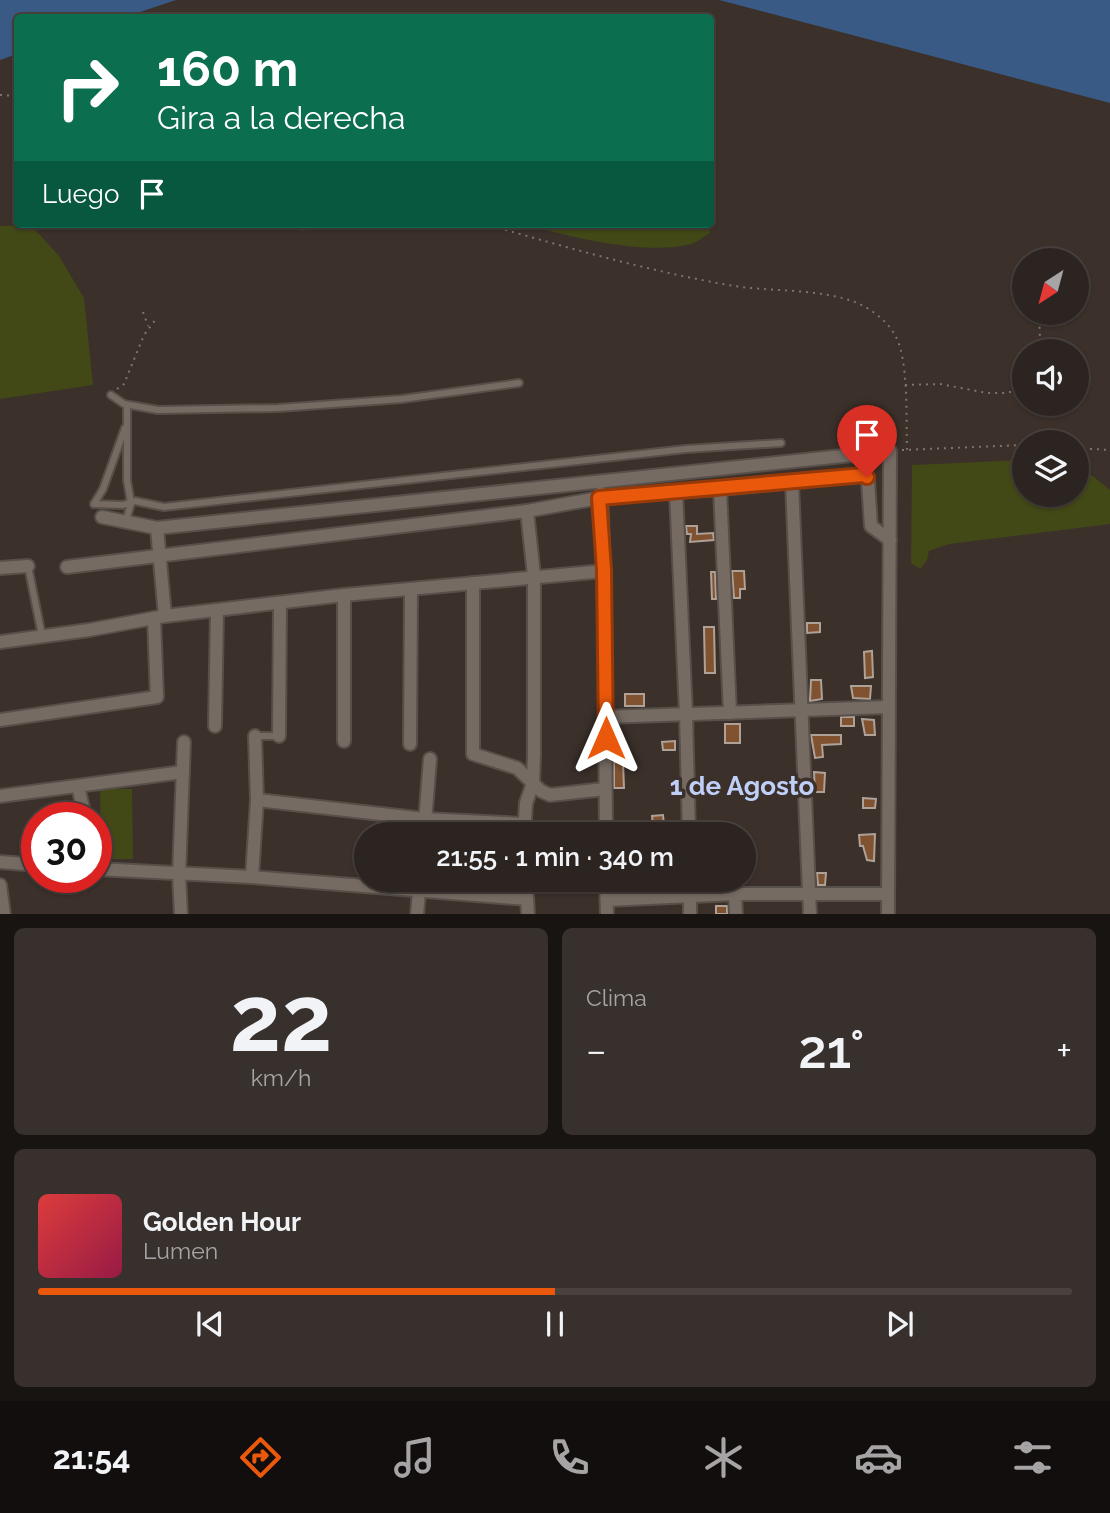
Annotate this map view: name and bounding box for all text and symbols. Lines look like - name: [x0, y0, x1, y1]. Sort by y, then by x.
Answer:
- text: 160 m: [157, 40, 298, 97]
- icon: right: [42, 42, 133, 133]
- text: Gira a la derecha: [157, 99, 405, 136]
- icon: arrive: [133, 175, 171, 213]
- text: Luego: [42, 179, 119, 209]
- north arrow: [1012, 248, 1088, 326]
- map controls: [1012, 248, 1089, 507]
- button: sound: [1012, 339, 1089, 416]
- pin: [837, 405, 897, 477]
- icon: arrive: [848, 416, 886, 454]
- button: layers: [1012, 430, 1089, 507]
- position arrow: [569, 701, 643, 775]
- district label: 1 de Agosto: [670, 771, 814, 801]
- speed limit sign: 30: [21, 802, 112, 893]
- text: 21:55 · 1 min · 340 m: [436, 842, 674, 872]
- text: 22: [230, 965, 332, 1072]
- text: Clima: [586, 984, 647, 1011]
- text: 21°: [798, 1019, 865, 1080]
- text: −: [586, 1028, 606, 1073]
- text: +: [1056, 1028, 1072, 1073]
- text: km/h: [251, 1064, 311, 1091]
- text: Golden Hour: [143, 1207, 301, 1237]
- text: Lumen: [143, 1237, 218, 1264]
- icon: previous: [191, 1305, 229, 1343]
- icon: pause: [536, 1305, 574, 1343]
- icon: next: [881, 1305, 919, 1343]
- icon: directions: [236, 1433, 285, 1482]
- icon: music: [390, 1433, 439, 1482]
- icon: phone: [545, 1433, 594, 1482]
- icon: climate: [699, 1433, 748, 1482]
- icon: car: [854, 1433, 903, 1482]
- icon: filters: [1008, 1433, 1057, 1482]
- text: 21:54: [53, 1439, 130, 1476]

